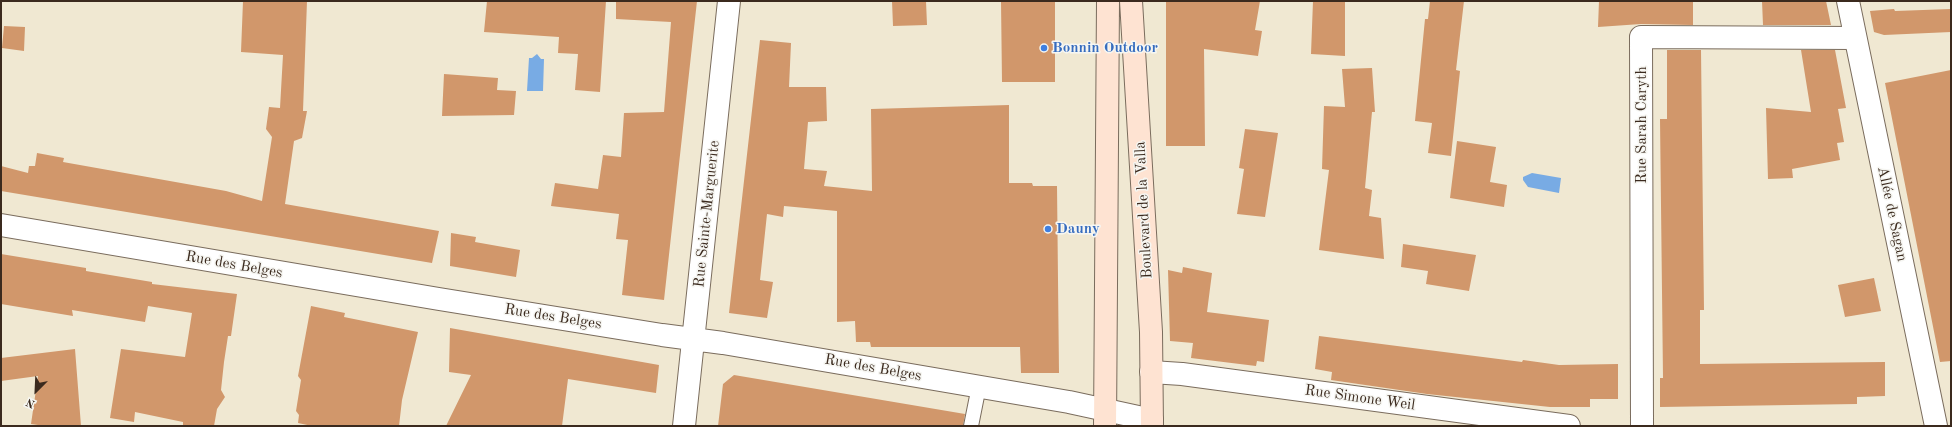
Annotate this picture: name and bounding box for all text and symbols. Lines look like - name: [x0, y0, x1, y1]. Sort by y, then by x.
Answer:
- place label: Bonnin Outdoor: [1052, 39, 1158, 57]
- marker: Bonnin Outdoor: [1039, 43, 1049, 53]
- street label: Rue Sarah Caryth: [1633, 66, 1651, 184]
- street label: Rue Sainte-Marguerite: [690, 140, 724, 288]
- street label: Boulevard de la Valla: [1131, 141, 1157, 279]
- street label: Allée de Sagan: [1873, 165, 1911, 263]
- place label: Dauny: [1056, 220, 1100, 238]
- marker: Dauny: [1043, 224, 1053, 234]
- street label: Rue des Belges: [184, 248, 284, 282]
- street label: Rue des Belges: [503, 300, 603, 334]
- street label: Rue des Belges: [823, 351, 923, 385]
- north arrow: [16, 371, 56, 411]
- street label: Rue Simone Weil: [1304, 381, 1416, 415]
- text: N: [25, 396, 37, 409]

